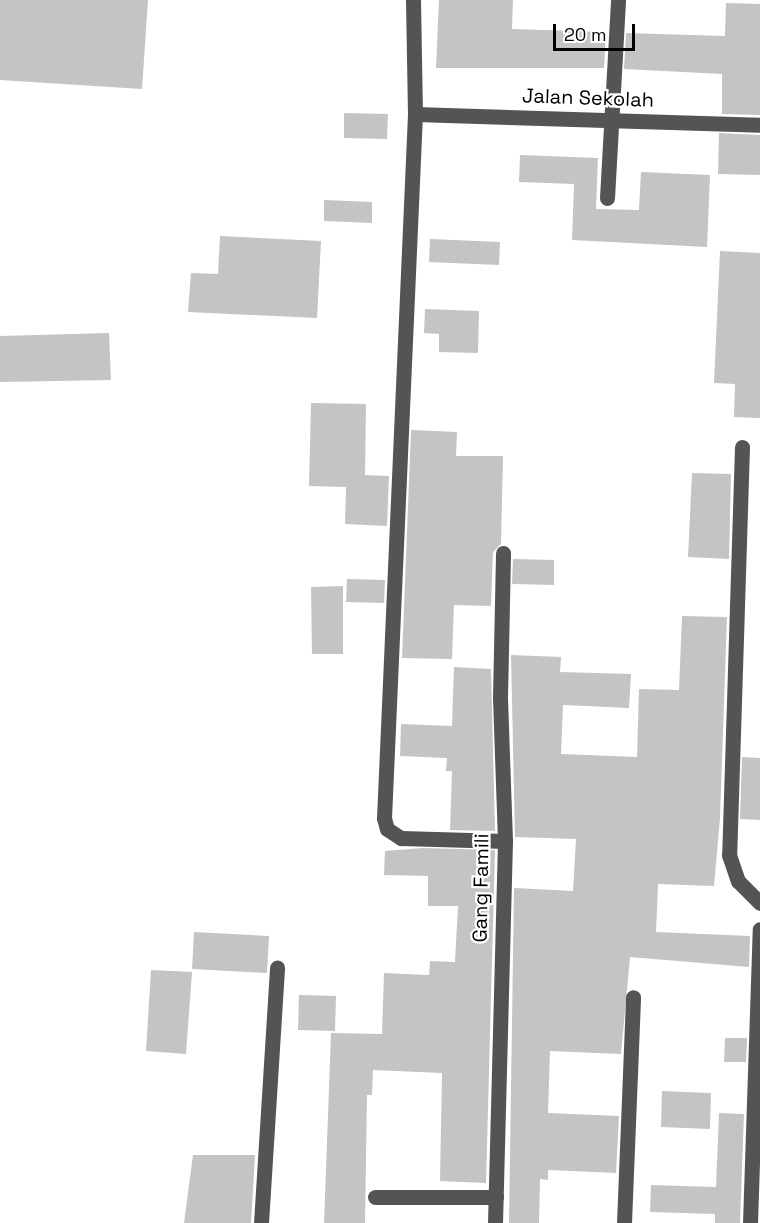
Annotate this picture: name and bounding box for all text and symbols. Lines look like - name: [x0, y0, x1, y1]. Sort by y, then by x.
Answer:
- scale bar: [556, 12, 638, 50]
- text: 20 m: [564, 23, 607, 46]
- street label: Jalan Sekolah: [522, 84, 654, 112]
- street label: Gang Famili: [468, 833, 494, 943]

